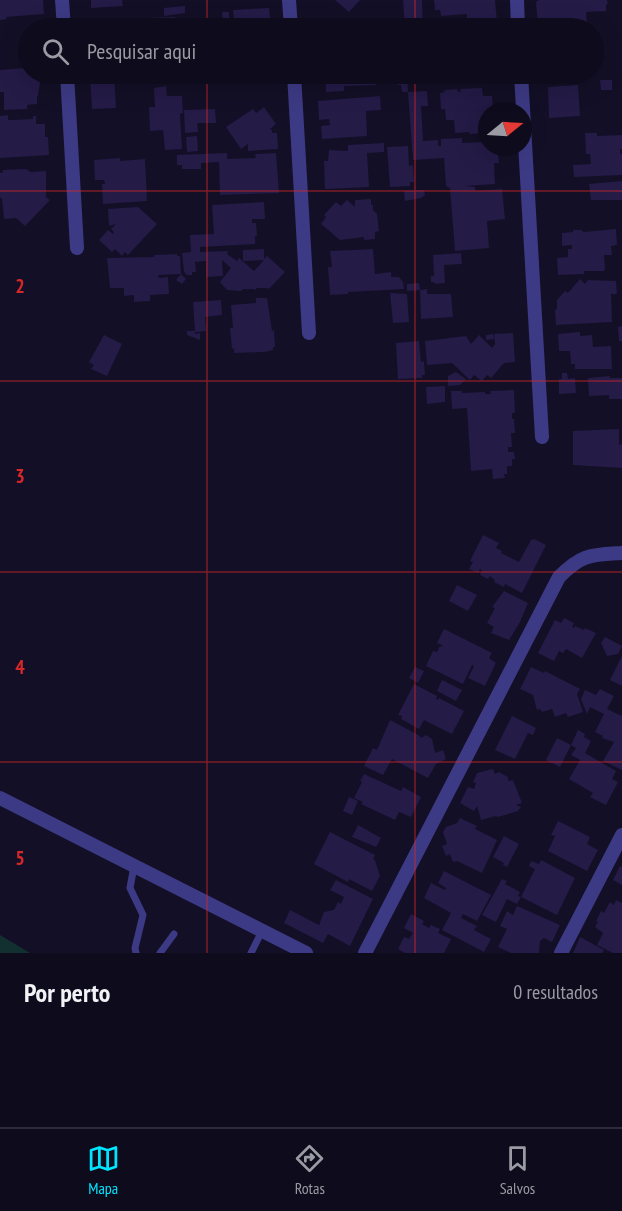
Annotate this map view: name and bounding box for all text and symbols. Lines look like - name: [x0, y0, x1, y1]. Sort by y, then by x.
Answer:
- search box: [18, 18, 604, 84]
- icon: search: [39, 35, 72, 68]
- text: Pesquisar aqui: [87, 37, 196, 65]
- north arrow: [478, 102, 532, 156]
- text: 2: [15, 273, 25, 299]
- text: 3: [15, 463, 25, 489]
- text: 4: [15, 654, 25, 680]
- text: 5: [15, 845, 25, 871]
- text: Por perto: [24, 976, 110, 1009]
- text: 0 resultados: [513, 979, 598, 1005]
- tab: Mapa: [87, 1142, 120, 1198]
- tab: Rotas: [293, 1142, 326, 1198]
- tab: Salvos: [500, 1142, 535, 1198]

